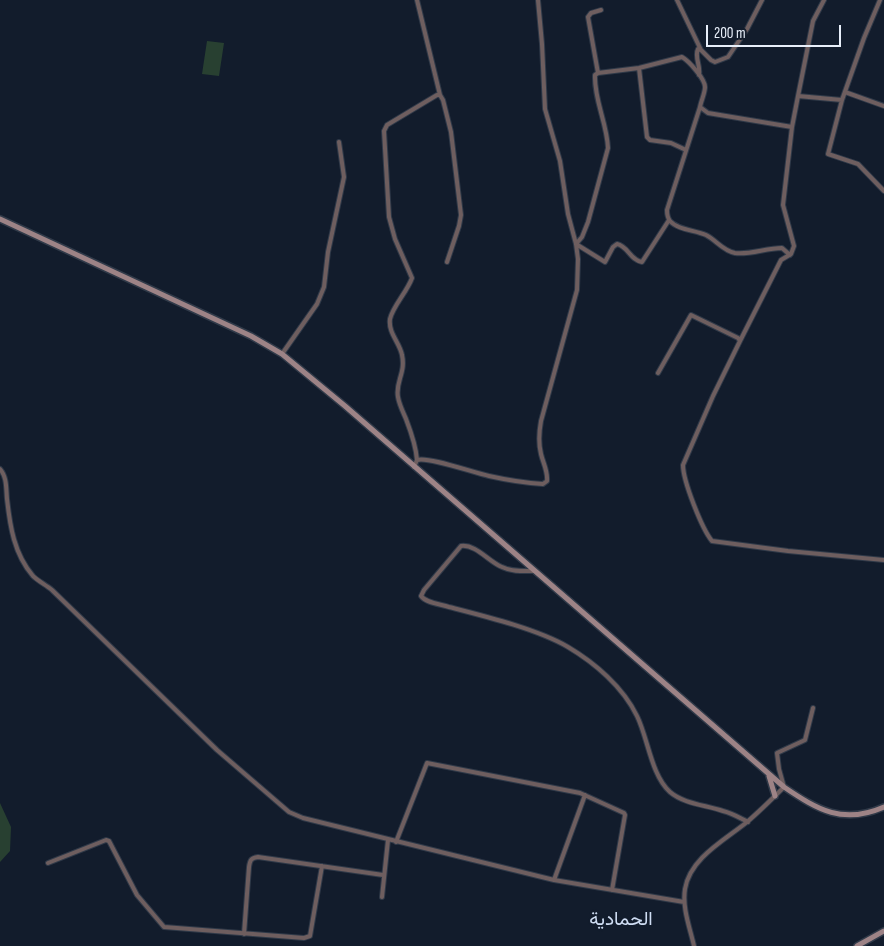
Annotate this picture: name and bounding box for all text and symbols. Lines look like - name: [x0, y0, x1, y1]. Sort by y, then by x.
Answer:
- scale bar: [709, 15, 844, 47]
- text: 200 m: [714, 24, 746, 43]
- district label: الحمادية: [589, 909, 653, 931]

